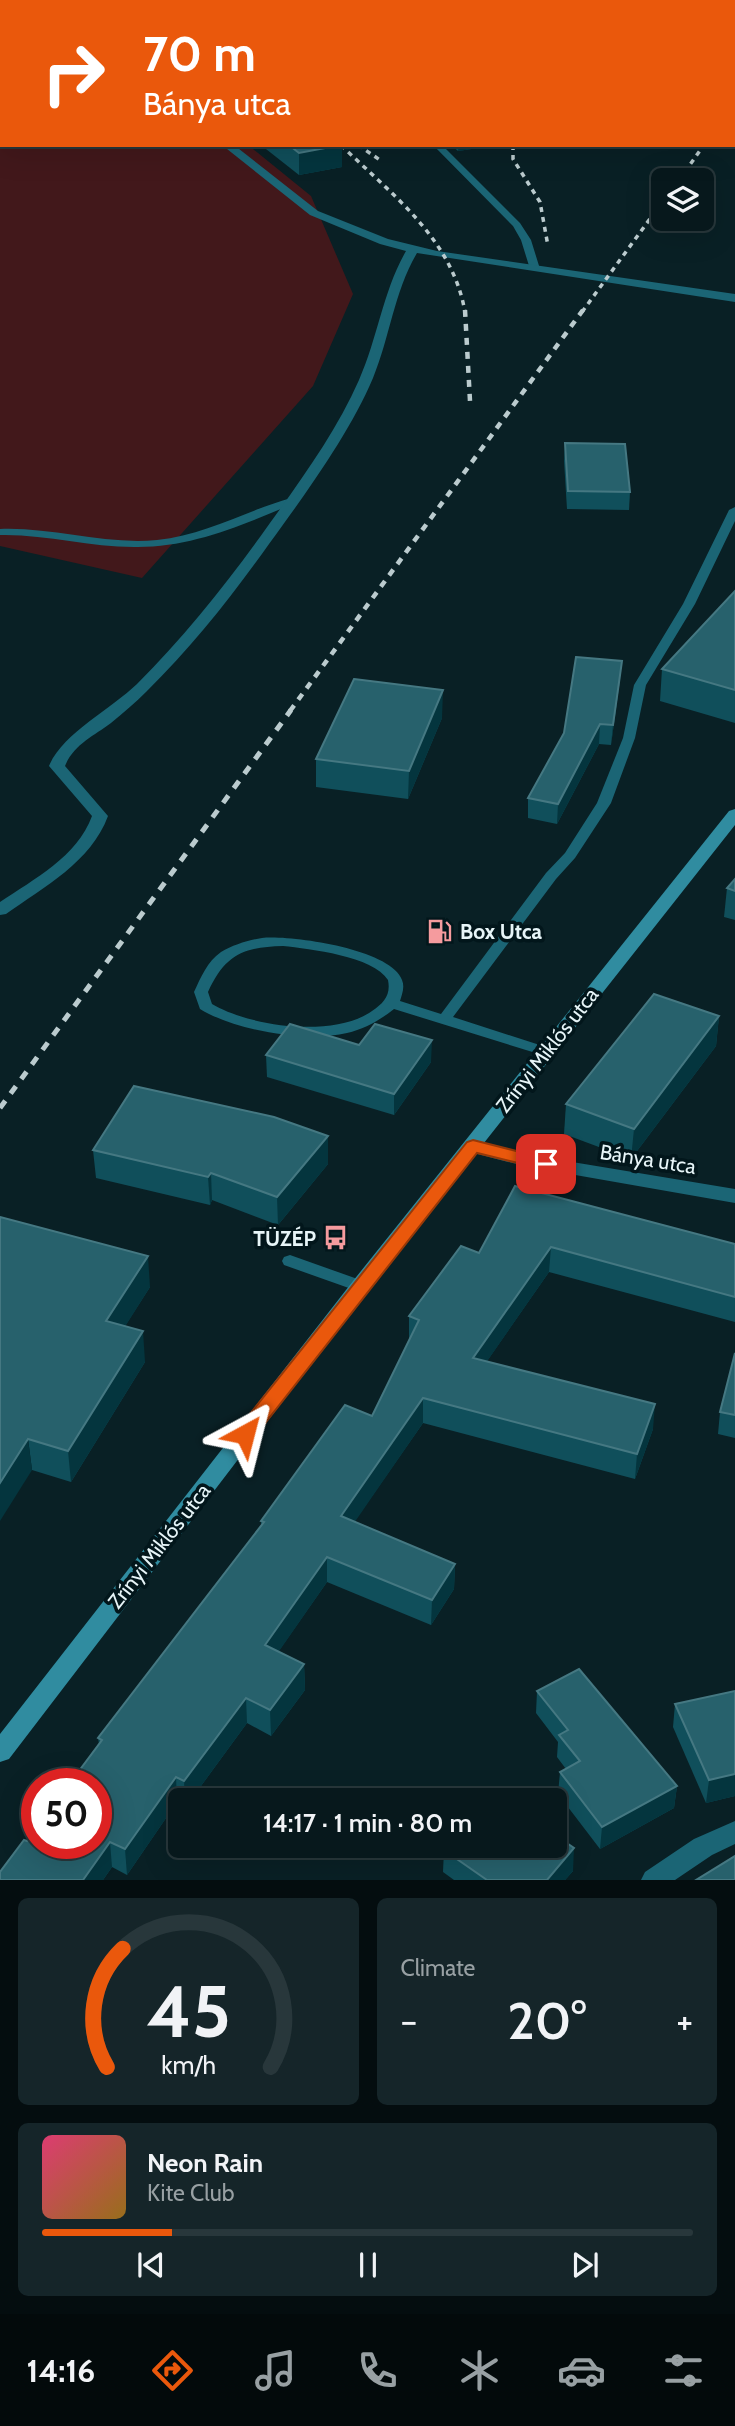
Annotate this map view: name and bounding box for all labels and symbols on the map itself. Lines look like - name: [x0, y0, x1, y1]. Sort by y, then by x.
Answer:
- fuel station icon: Box Utca: [426, 917, 454, 945]
- place label: Box Utca: [460, 919, 542, 944]
- street label: Zrínyi Miklós utca: [490, 983, 604, 1117]
- pin: [516, 1134, 576, 1194]
- street label: Bánya utca: [598, 1139, 698, 1179]
- bus stop icon: TÜZÉP: [322, 1224, 350, 1252]
- place label: TÜZÉP: [253, 1226, 316, 1251]
- position arrow: [208, 1397, 282, 1471]
- street label: Zrínyi Miklós utca: [102, 1479, 216, 1613]
- speed limit sign: 50: [21, 1768, 112, 1859]

